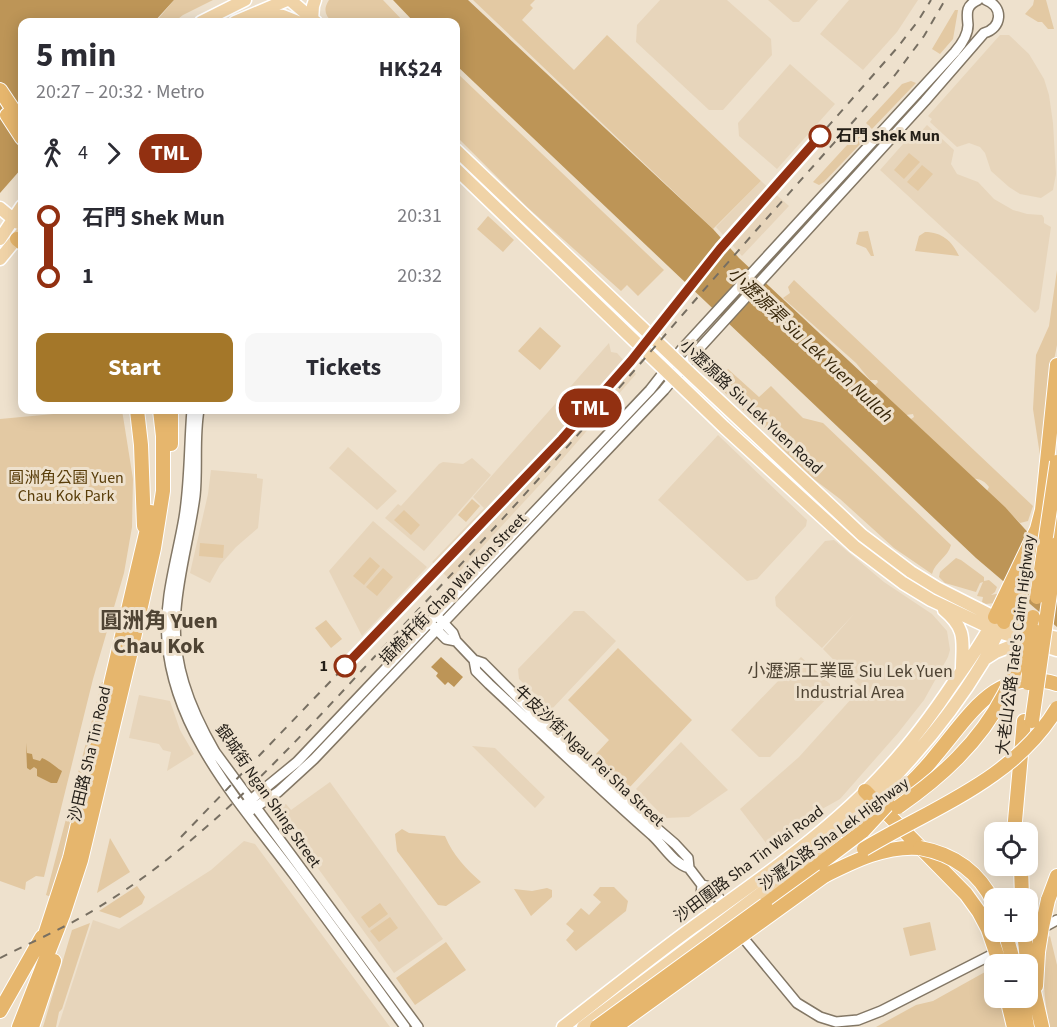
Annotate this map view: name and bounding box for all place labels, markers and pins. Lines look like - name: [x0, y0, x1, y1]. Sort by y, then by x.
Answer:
- marker: 石門 Shek Mun: [809, 125, 831, 147]
- place label: 石門 Shek Mun: [836, 125, 940, 147]
- place label: 1: [320, 655, 328, 677]
- marker: 1: [334, 655, 356, 677]

